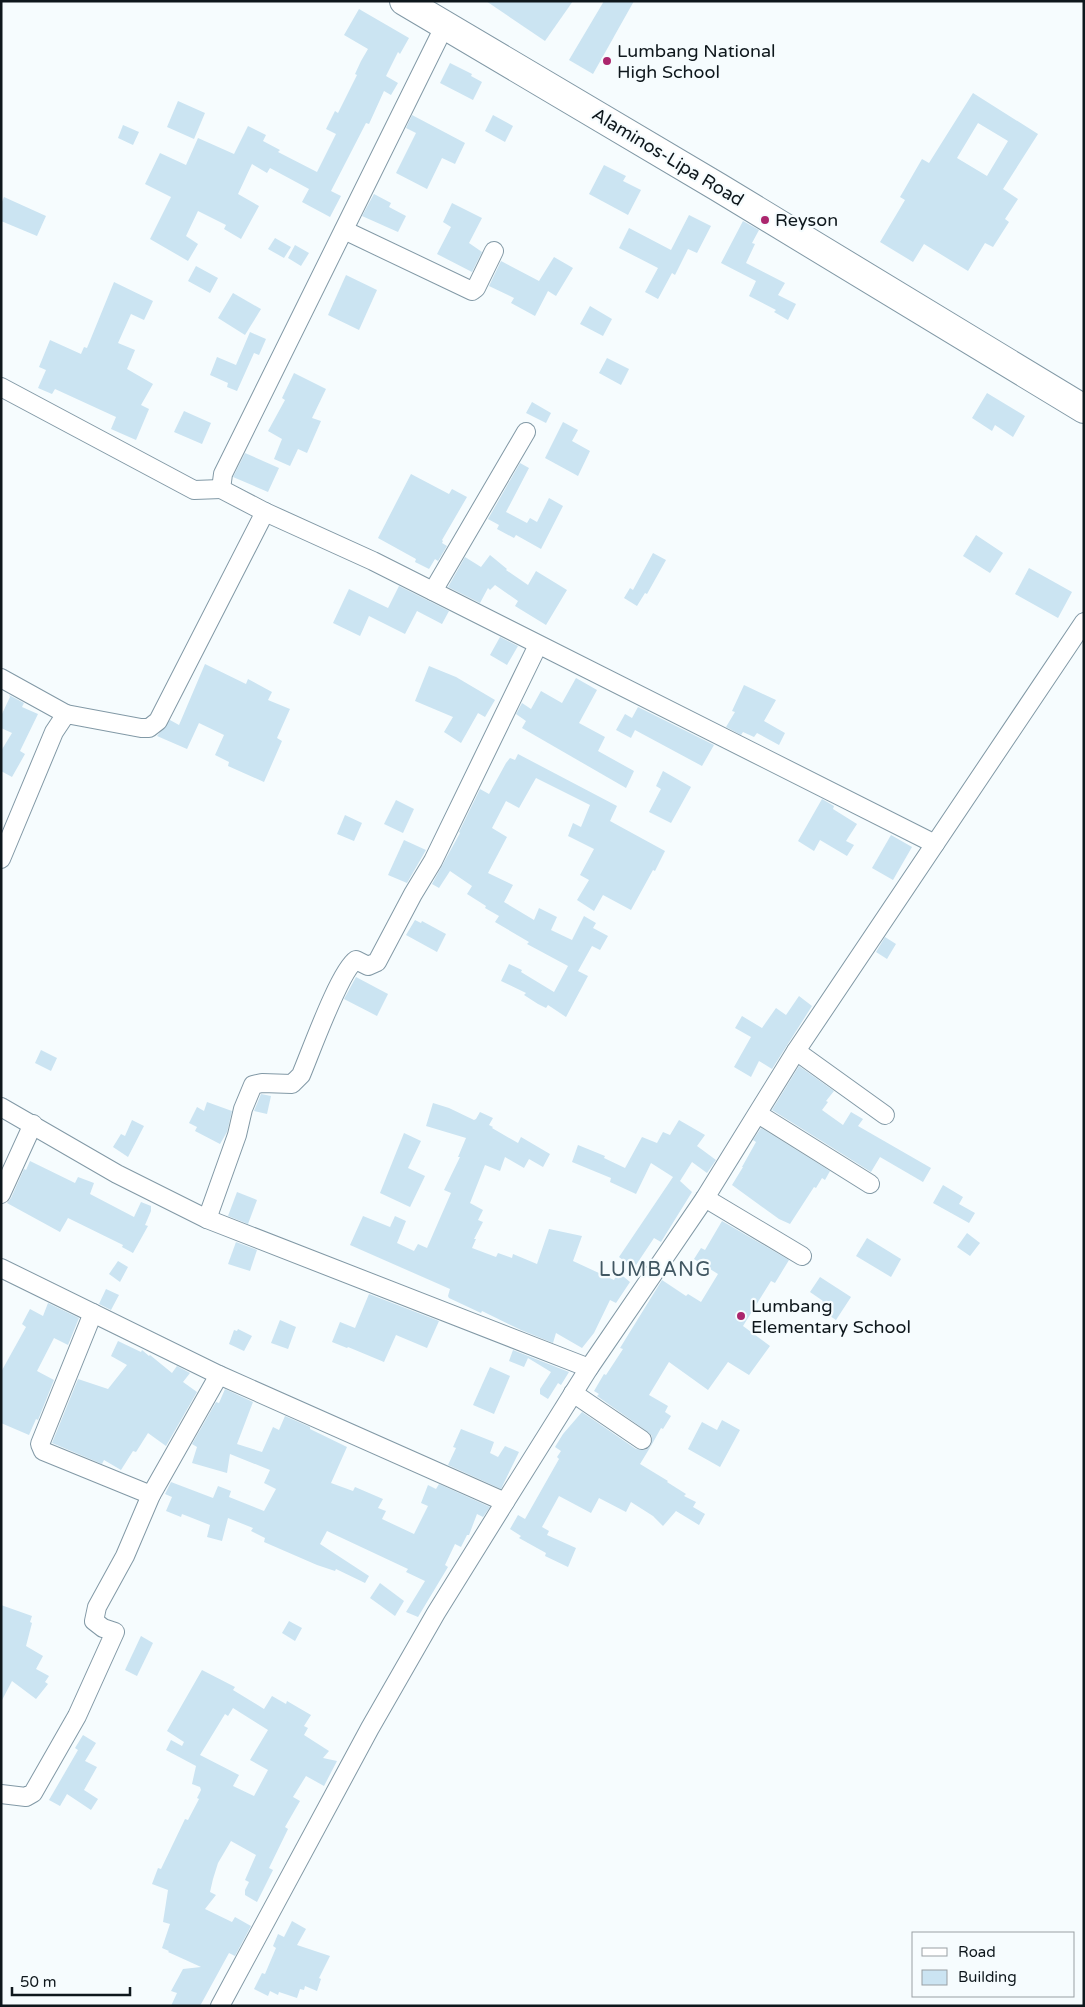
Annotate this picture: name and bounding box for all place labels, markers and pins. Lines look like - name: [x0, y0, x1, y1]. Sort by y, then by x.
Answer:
- place label: Lumbang National High School: [617, 40, 776, 83]
- marker: Lumbang National High School: [601, 55, 613, 67]
- place label: Reyson: [775, 209, 838, 231]
- marker: Reyson: [759, 214, 771, 226]
- place label: Lumbang Elementary School: [751, 1295, 911, 1338]
- marker: Lumbang Elementary School: [735, 1310, 747, 1322]

